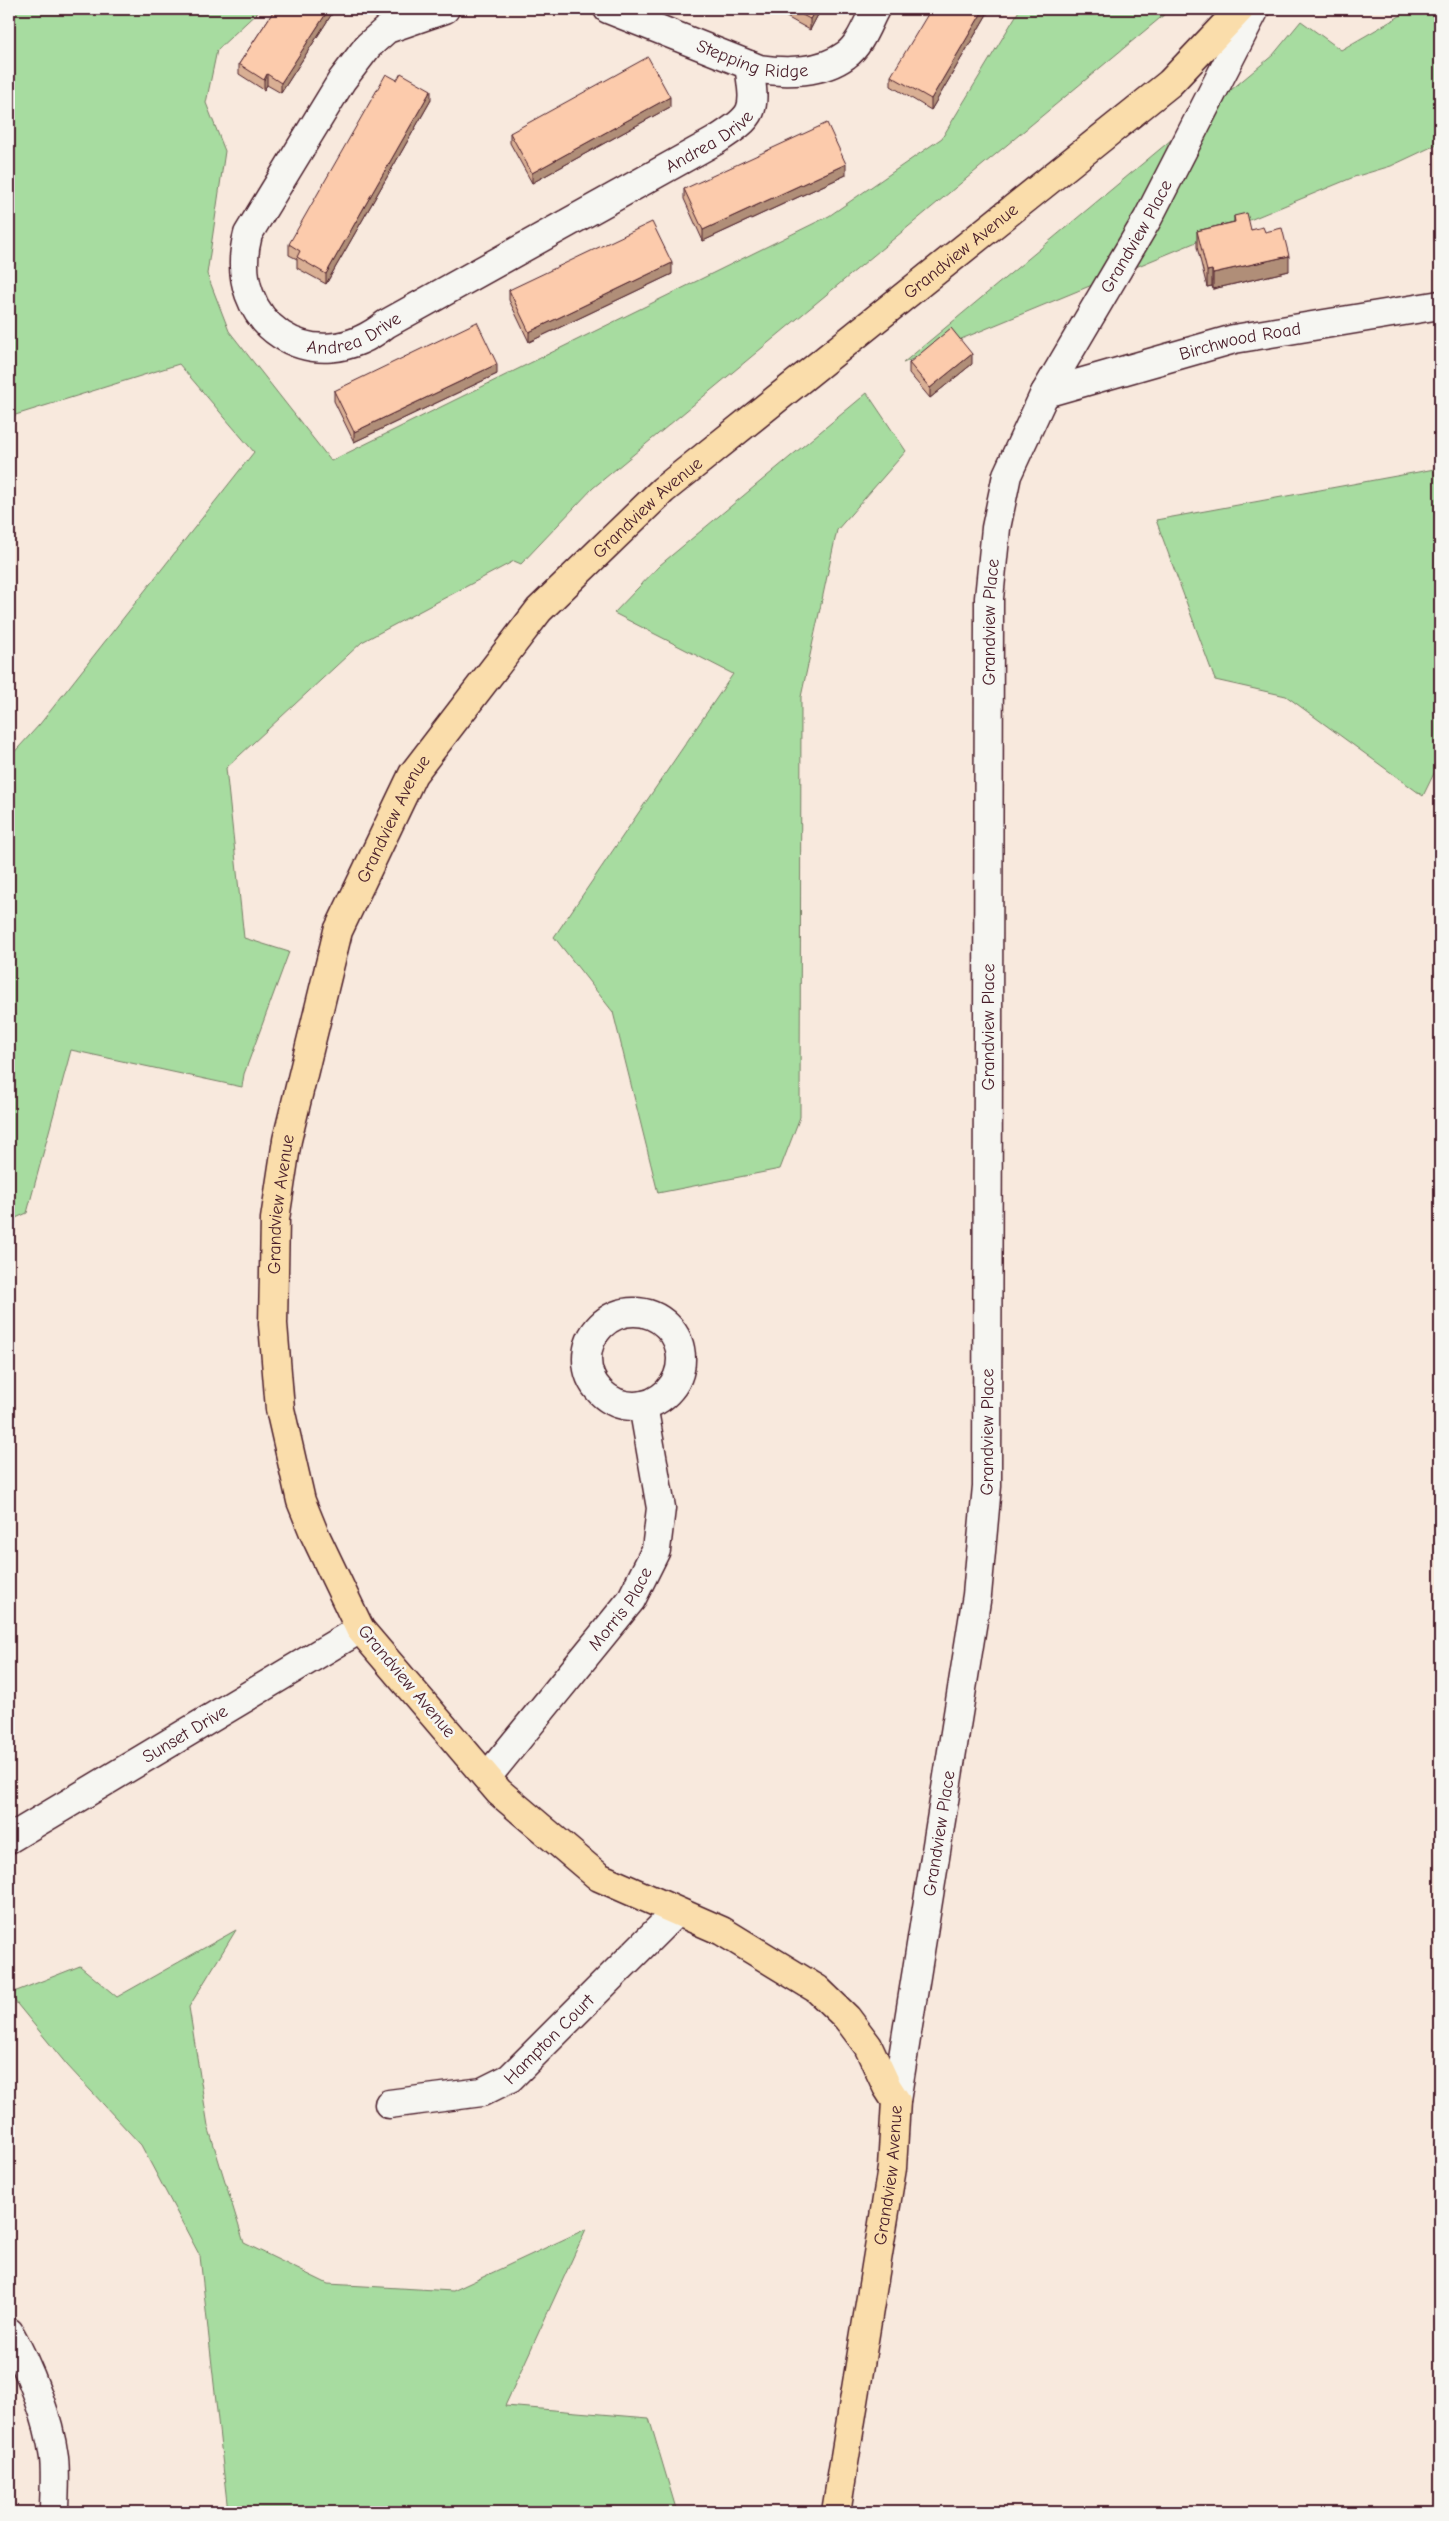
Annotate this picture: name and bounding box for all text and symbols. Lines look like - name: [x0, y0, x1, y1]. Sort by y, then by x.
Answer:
- street label: Stepping Ridge: [693, 35, 809, 82]
- street label: Andrea Drive: [662, 107, 758, 177]
- street label: Grandview Place: [1096, 176, 1177, 297]
- street label: Grandview Avenue: [899, 199, 1022, 304]
- street label: Andrea Drive: [305, 308, 405, 359]
- street label: Birchwood Road: [1177, 318, 1302, 365]
- street label: Grandview Avenue: [589, 453, 707, 563]
- street label: Grandview Place: [979, 558, 1004, 685]
- street label: Grandview Avenue: [353, 751, 435, 886]
- street label: Grandview Place: [978, 963, 999, 1090]
- street label: Grandview Avenue: [264, 1132, 299, 1275]
- street label: Grandview Place: [976, 1368, 998, 1496]
- street label: Morris Place: [584, 1564, 657, 1655]
- street label: Grandview Avenue: [353, 1621, 460, 1742]
- street label: Sunset Drive: [139, 1701, 232, 1768]
- street label: Grandview Place: [919, 1769, 960, 1898]
- street label: Hampton Court: [500, 1989, 599, 2089]
- street label: Grandview Avenue: [870, 2105, 907, 2247]

